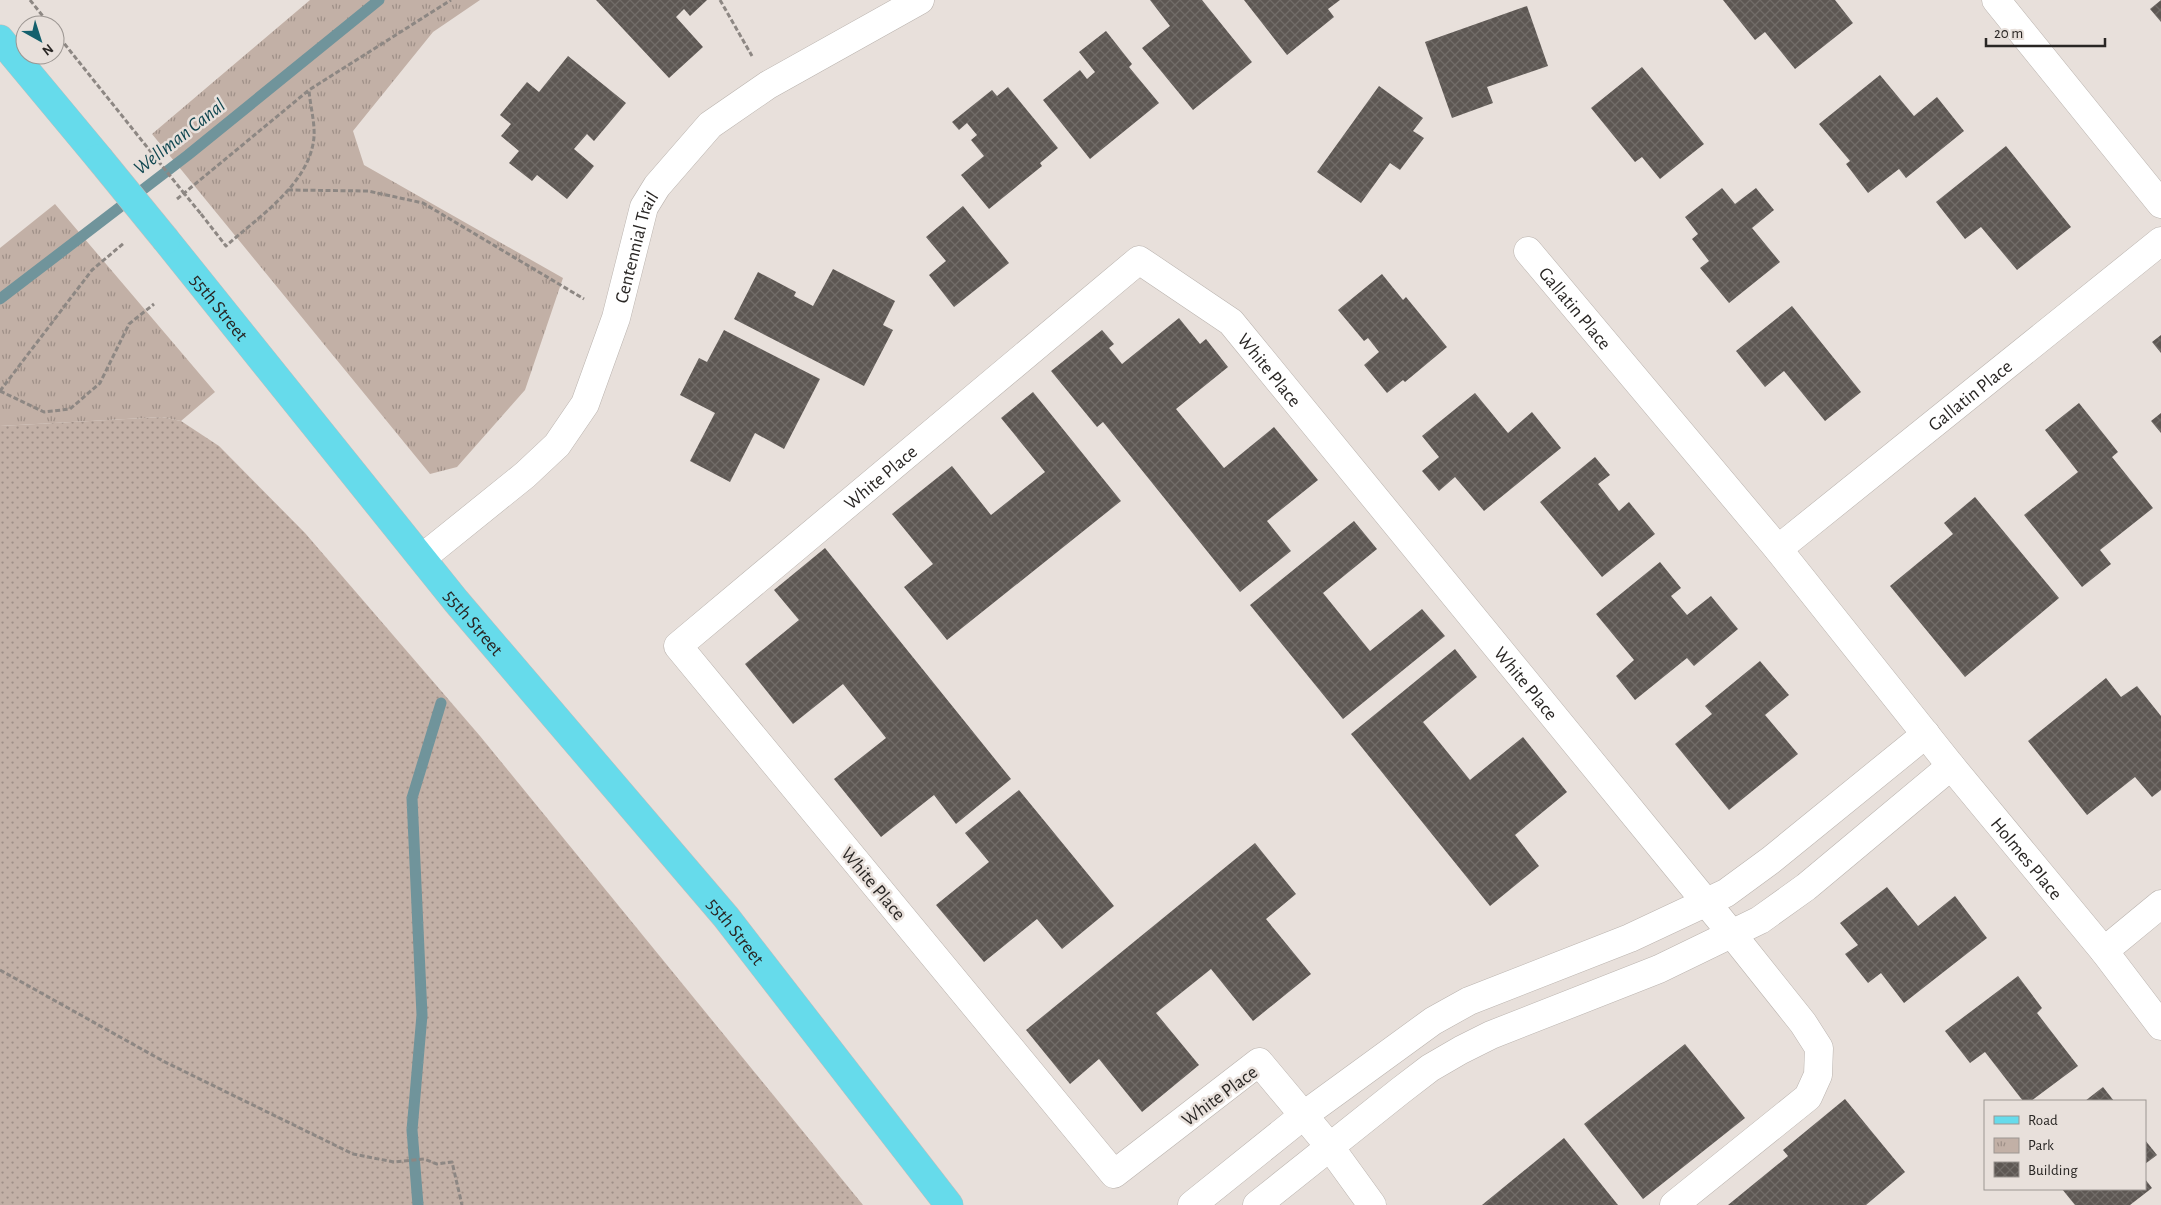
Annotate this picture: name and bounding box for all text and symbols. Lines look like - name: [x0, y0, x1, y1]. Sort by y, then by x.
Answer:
- north arrow: [15, 15, 65, 65]
- scale bar: [1986, 15, 2105, 47]
- text: 20 m: [1994, 26, 2023, 41]
- text: N: [39, 41, 56, 58]
- water label: Wellman Canal: [130, 95, 229, 179]
- street label: Centennial Trail: [612, 188, 662, 305]
- street label: Gallatin Place: [1535, 264, 1614, 354]
- street label: 55th Street: [186, 271, 251, 345]
- street label: White Place: [1233, 330, 1304, 411]
- street label: Gallatin Place: [1925, 357, 2016, 435]
- street label: White Place: [841, 442, 921, 514]
- street label: 55th Street: [440, 587, 506, 660]
- street label: White Place: [1490, 644, 1561, 724]
- street label: Holmes Place: [1987, 814, 2065, 904]
- street label: White Place: [837, 844, 909, 924]
- street label: 55th Street: [703, 895, 767, 969]
- street label: White Place: [1179, 1063, 1261, 1130]
- legend: [1984, 1100, 2146, 1190]
- text: Road: [2028, 1113, 2058, 1128]
- text: Park: [2028, 1138, 2054, 1153]
- text: Building: [2028, 1163, 2078, 1178]

